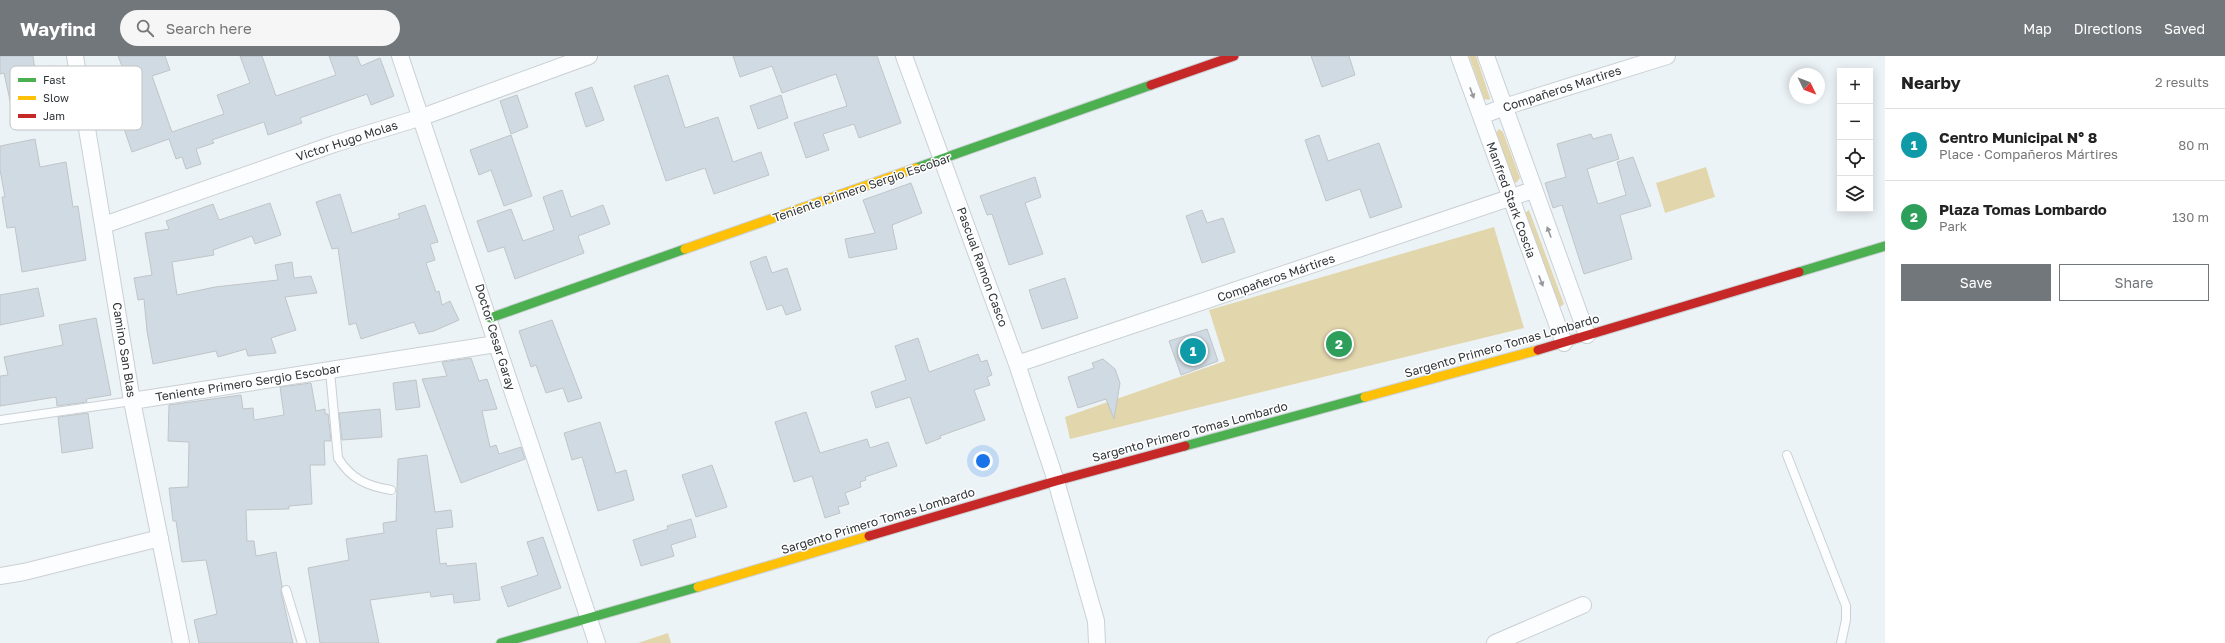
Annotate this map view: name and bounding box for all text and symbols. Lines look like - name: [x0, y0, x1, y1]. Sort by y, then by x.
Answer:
- search box: [120, 10, 400, 46]
- text: Wayfind: [20, 17, 96, 40]
- icon: search: [134, 17, 156, 39]
- text: Search here: [166, 19, 252, 37]
- text: Map: [2023, 20, 2052, 37]
- text: Directions: [2074, 20, 2142, 37]
- text: Saved: [2164, 20, 2205, 37]
- street label: Compañeros Martires: [1501, 62, 1623, 115]
- legend: [10, 66, 142, 130]
- north arrow: [1789, 68, 1825, 104]
- map controls: [1837, 68, 1873, 212]
- button: +: [1837, 68, 1873, 104]
- text: Nearby: [1901, 72, 1961, 93]
- text: Fast: [43, 73, 66, 86]
- text: 2 results: [2155, 74, 2209, 90]
- one-way arrow: [1469, 87, 1475, 99]
- text: Slow: [43, 91, 69, 104]
- button: −: [1837, 104, 1873, 140]
- text: Jam: [43, 109, 65, 122]
- street label: Victor Hugo Molas: [294, 117, 400, 164]
- text: Centro Municipal N° 8: [1939, 128, 2097, 146]
- text: 1: [1911, 137, 1917, 153]
- text: 80 m: [2178, 137, 2209, 153]
- street label: Manfred Stark Coscia: [1483, 140, 1539, 260]
- button: locate: [1837, 140, 1873, 176]
- text: Place · Compañeros Mártires: [1939, 146, 2118, 162]
- street label: Teniente Primero Sergio Escobar: [771, 150, 953, 225]
- button: layers: [1837, 176, 1873, 212]
- text: Plaza Tomas Lombardo: [1939, 200, 2107, 218]
- street label: Pascual Ramon Casco: [954, 205, 1011, 329]
- text: 2: [1910, 209, 1918, 225]
- text: 130 m: [2172, 209, 2209, 225]
- text: Park: [1939, 218, 1967, 234]
- one-way arrow: [1546, 226, 1552, 238]
- street label: Compañeros Mártires: [1215, 250, 1337, 305]
- button: Save: [1901, 264, 2051, 301]
- button: Share: [2059, 264, 2209, 301]
- one-way arrow: [1538, 275, 1544, 287]
- street label: Doctor Cesar Garay: [472, 282, 519, 392]
- street label: Camino San Blas: [110, 301, 139, 399]
- street label: Sargento Primero Tomas Lombardo: [1403, 310, 1601, 381]
- pin: 2: [1326, 329, 1352, 359]
- pin: 1: [1180, 336, 1206, 366]
- street label: Teniente Primero Sergio Escobar: [154, 360, 342, 405]
- street label: Sargento Primero Tomas Lombardo: [1090, 398, 1289, 465]
- your location: [973, 451, 993, 471]
- street label: Sargento Primero Tomas Lombardo: [779, 484, 977, 557]

